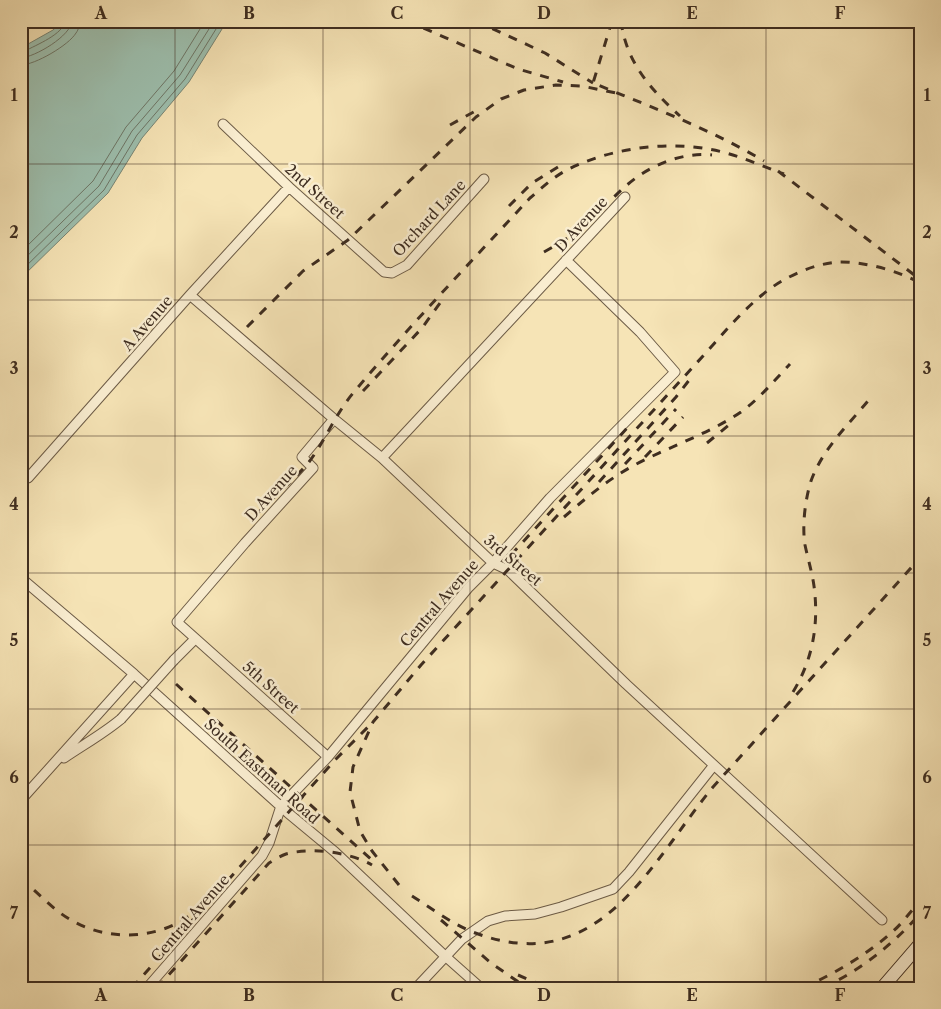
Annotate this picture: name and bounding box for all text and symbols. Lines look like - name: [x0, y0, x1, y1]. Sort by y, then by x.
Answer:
- text: A: [94, 3, 108, 23]
- text: B: [243, 3, 255, 23]
- text: C: [391, 3, 403, 23]
- text: D: [537, 3, 551, 23]
- text: E: [686, 3, 698, 23]
- text: F: [835, 3, 846, 23]
- text: 1: [10, 85, 18, 105]
- text: 1: [923, 85, 931, 105]
- street label: 2nd Street: [281, 159, 349, 223]
- street label: Orchard Lane: [388, 175, 470, 261]
- street label: D Avenue: [551, 192, 611, 256]
- text: 2: [9, 222, 19, 242]
- text: 2: [922, 222, 932, 242]
- street label: A Avenue: [117, 291, 176, 355]
- text: 3: [9, 358, 19, 378]
- text: 3: [922, 358, 932, 378]
- street label: D Avenue: [241, 461, 301, 525]
- text: 4: [9, 494, 19, 514]
- text: 4: [922, 494, 932, 514]
- street label: 3rd Street: [480, 530, 546, 590]
- street label: Central Avenue: [396, 555, 482, 651]
- text: 5: [10, 630, 19, 650]
- text: 5: [923, 630, 932, 650]
- street label: 5th Street: [239, 657, 304, 718]
- street label: South Eastman Road: [200, 714, 324, 828]
- text: 6: [9, 767, 19, 787]
- text: 6: [922, 767, 932, 787]
- street label: Central Avenue: [147, 870, 233, 966]
- text: 7: [10, 903, 19, 923]
- text: 7: [923, 903, 932, 923]
- text: A: [94, 985, 108, 1005]
- text: B: [243, 985, 255, 1005]
- text: C: [391, 985, 403, 1005]
- text: D: [537, 985, 551, 1005]
- text: E: [686, 985, 698, 1005]
- text: F: [835, 985, 846, 1005]

